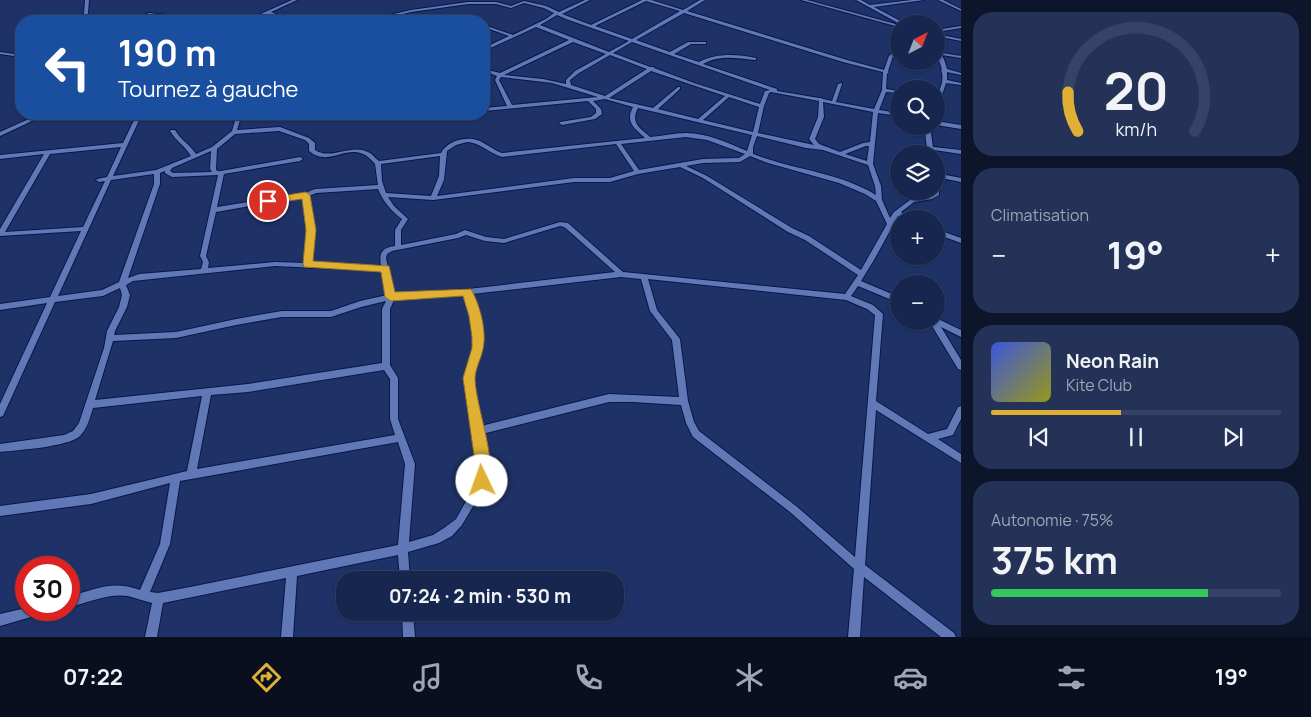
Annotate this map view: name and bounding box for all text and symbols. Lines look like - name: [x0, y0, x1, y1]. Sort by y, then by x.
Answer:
- north arrow: [890, 15, 945, 70]
- map controls: [890, 15, 945, 330]
- text: 190 m: [118, 29, 217, 77]
- icon: left: [35, 35, 100, 100]
- text: 20: [1103, 55, 1169, 126]
- text: Tournez à gauche: [118, 74, 298, 104]
- button: search: [890, 80, 945, 135]
- text: km/h: [1115, 117, 1157, 141]
- button: layers: [890, 145, 945, 200]
- pin: [247, 180, 289, 222]
- icon: arrive: [254, 187, 282, 215]
- text: Climatisation: [991, 204, 1089, 226]
- button: +: [890, 210, 945, 265]
- text: 19°: [1107, 228, 1164, 280]
- text: −: [991, 236, 1006, 274]
- text: +: [1265, 236, 1281, 274]
- button: −: [890, 275, 945, 330]
- text: Neon Rain: [1066, 348, 1159, 374]
- text: Kite Club: [1066, 374, 1132, 396]
- icon: previous: [1025, 423, 1053, 451]
- icon: pause: [1122, 423, 1150, 451]
- icon: next: [1219, 423, 1247, 451]
- position arrow: [455, 454, 507, 506]
- text: Autonomie · 75%: [991, 509, 1113, 531]
- text: 375 km: [991, 533, 1118, 585]
- speed limit sign: 30: [15, 556, 80, 621]
- text: 07:24 · 2 min · 530 m: [389, 583, 571, 609]
- icon: directions: [249, 660, 284, 695]
- icon: music: [410, 660, 445, 695]
- icon: phone: [571, 660, 606, 695]
- icon: climate: [732, 660, 767, 695]
- icon: car: [893, 660, 928, 695]
- icon: filters: [1054, 660, 1089, 695]
- text: 07:22: [63, 662, 123, 692]
- text: 19°: [1215, 662, 1248, 692]

